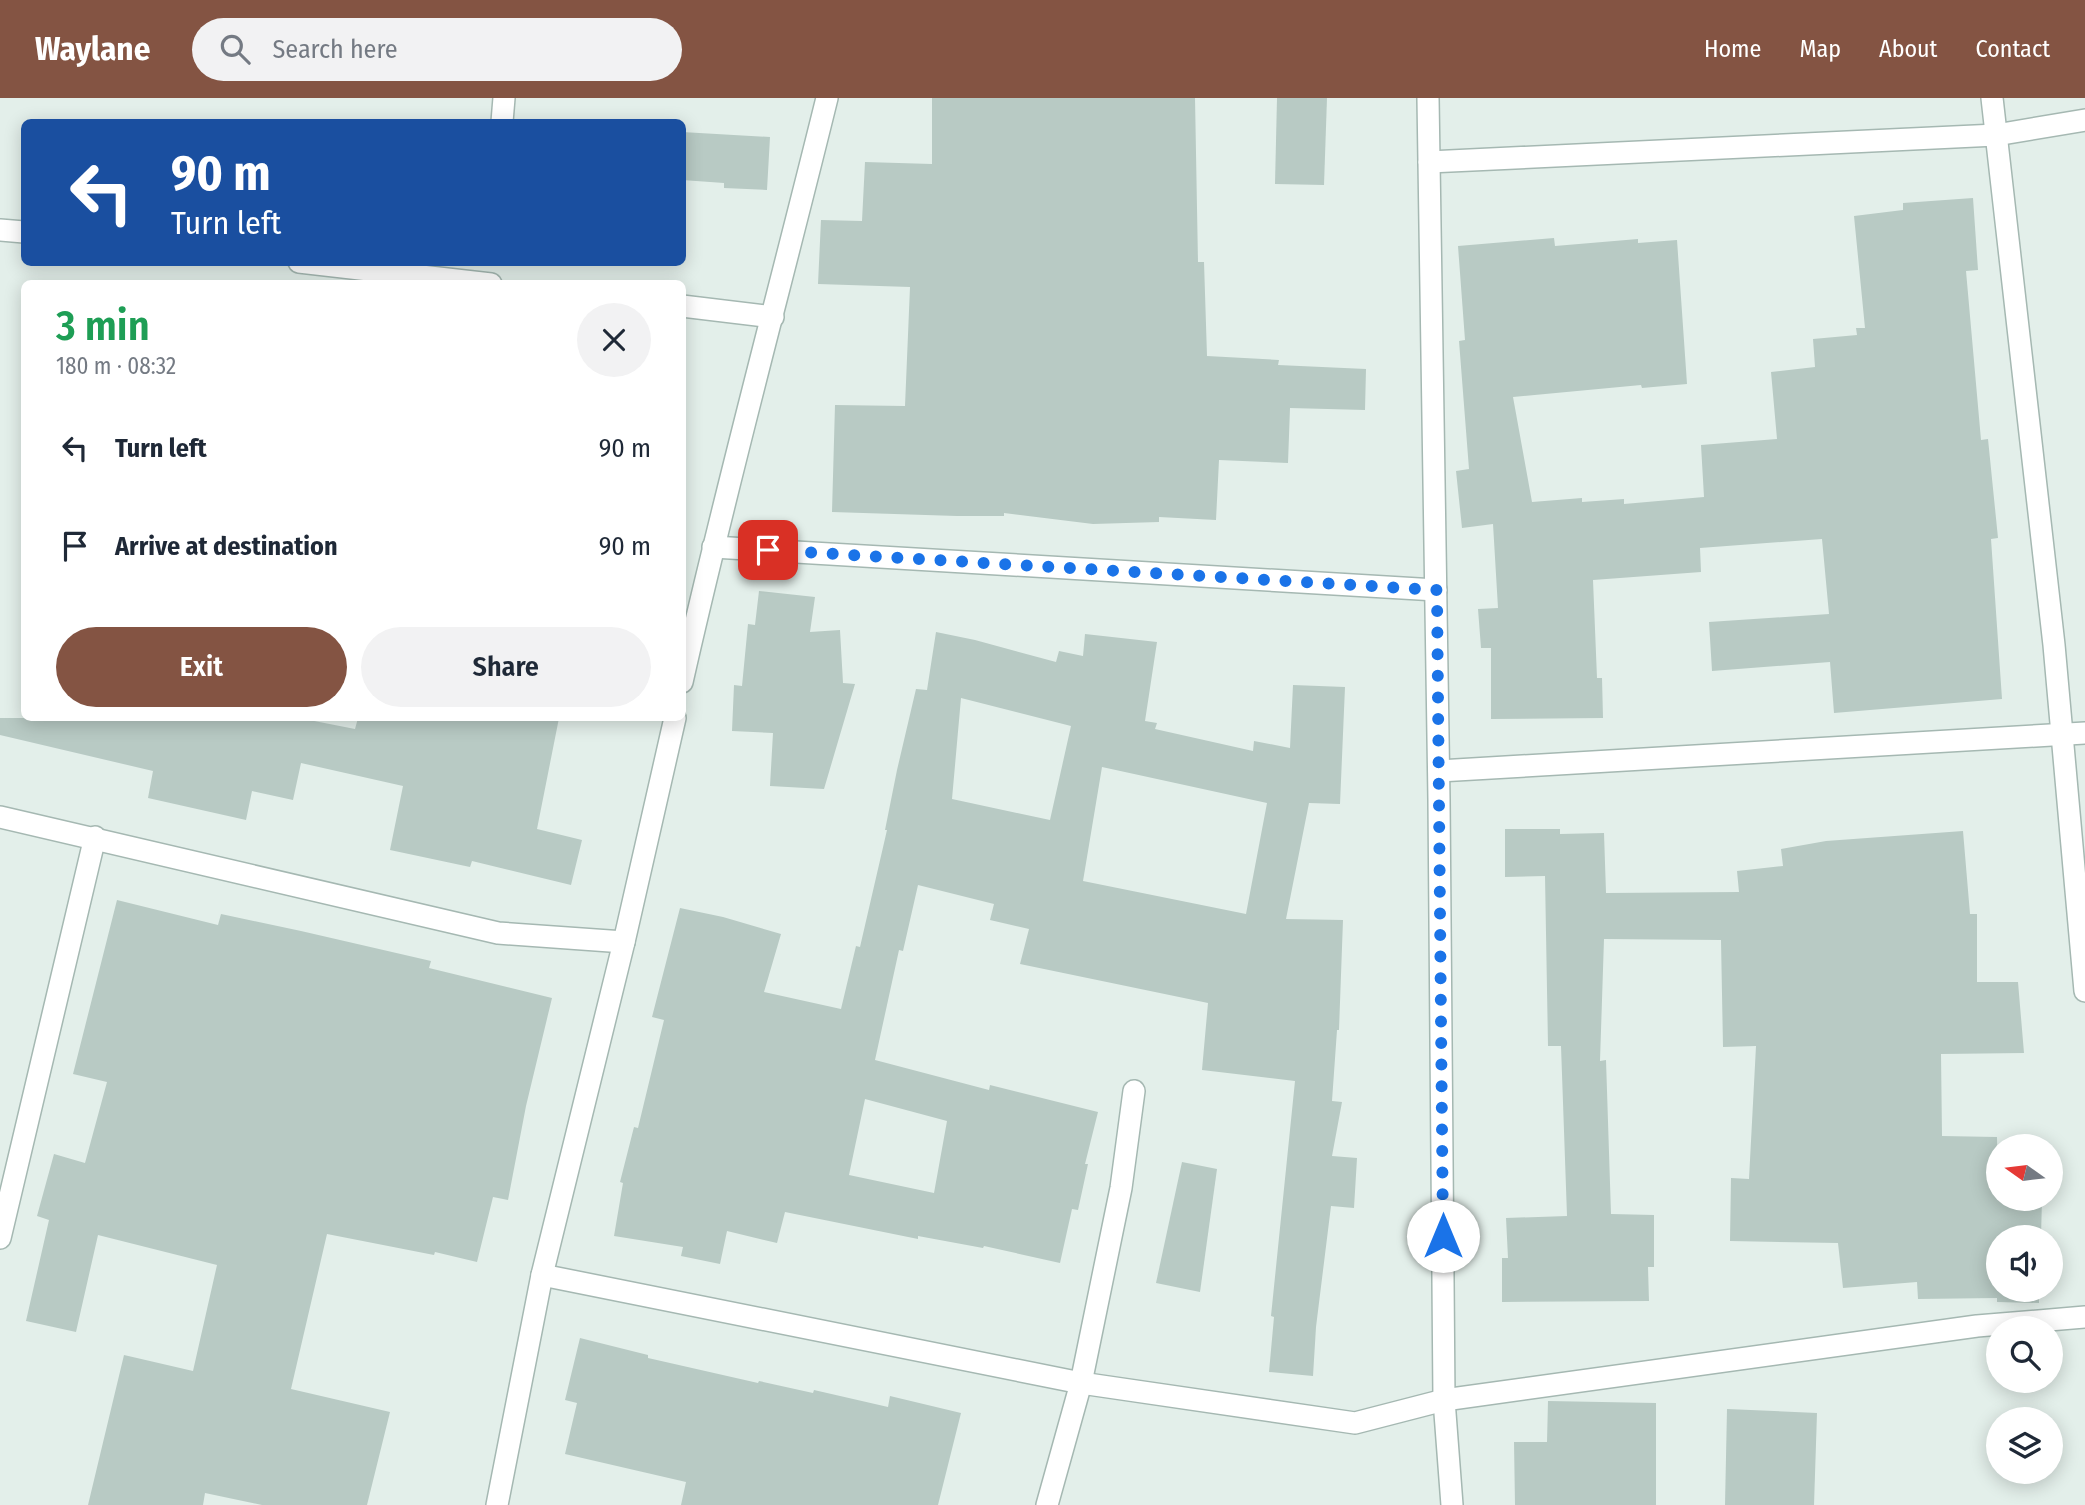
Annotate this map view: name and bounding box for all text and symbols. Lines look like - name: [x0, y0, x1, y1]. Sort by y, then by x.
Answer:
- search box: [192, 18, 682, 81]
- text: Waylane: [35, 29, 150, 69]
- icon: search: [216, 30, 254, 68]
- text: Search here: [272, 34, 398, 65]
- text: Home: [1704, 35, 1761, 63]
- text: Map: [1799, 35, 1841, 63]
- text: About: [1879, 35, 1937, 63]
- text: Contact: [1975, 35, 2050, 63]
- text: 90 m: [171, 144, 271, 203]
- icon: left: [56, 147, 147, 238]
- text: Turn left: [171, 204, 281, 242]
- text: 3 min: [56, 301, 150, 351]
- button: close: [577, 303, 651, 377]
- text: 180 m · 08:32: [56, 352, 176, 380]
- icon: left: [56, 429, 94, 467]
- text: Turn left: [115, 433, 207, 464]
- text: 90 m: [599, 433, 651, 464]
- pin: [738, 520, 798, 580]
- icon: arrive: [56, 527, 94, 565]
- text: Arrive at destination: [115, 531, 338, 562]
- text: 90 m: [599, 531, 651, 562]
- icon: arrive: [749, 531, 787, 569]
- button: Exit: [56, 627, 347, 707]
- button: Share: [361, 627, 651, 707]
- north arrow: [1986, 1134, 2063, 1211]
- map controls: [1986, 1134, 2063, 1484]
- position arrow: [1406, 1199, 1480, 1273]
- button: sound: [1986, 1225, 2063, 1302]
- button: search: [1986, 1316, 2063, 1393]
- button: layers: [1986, 1407, 2063, 1484]

